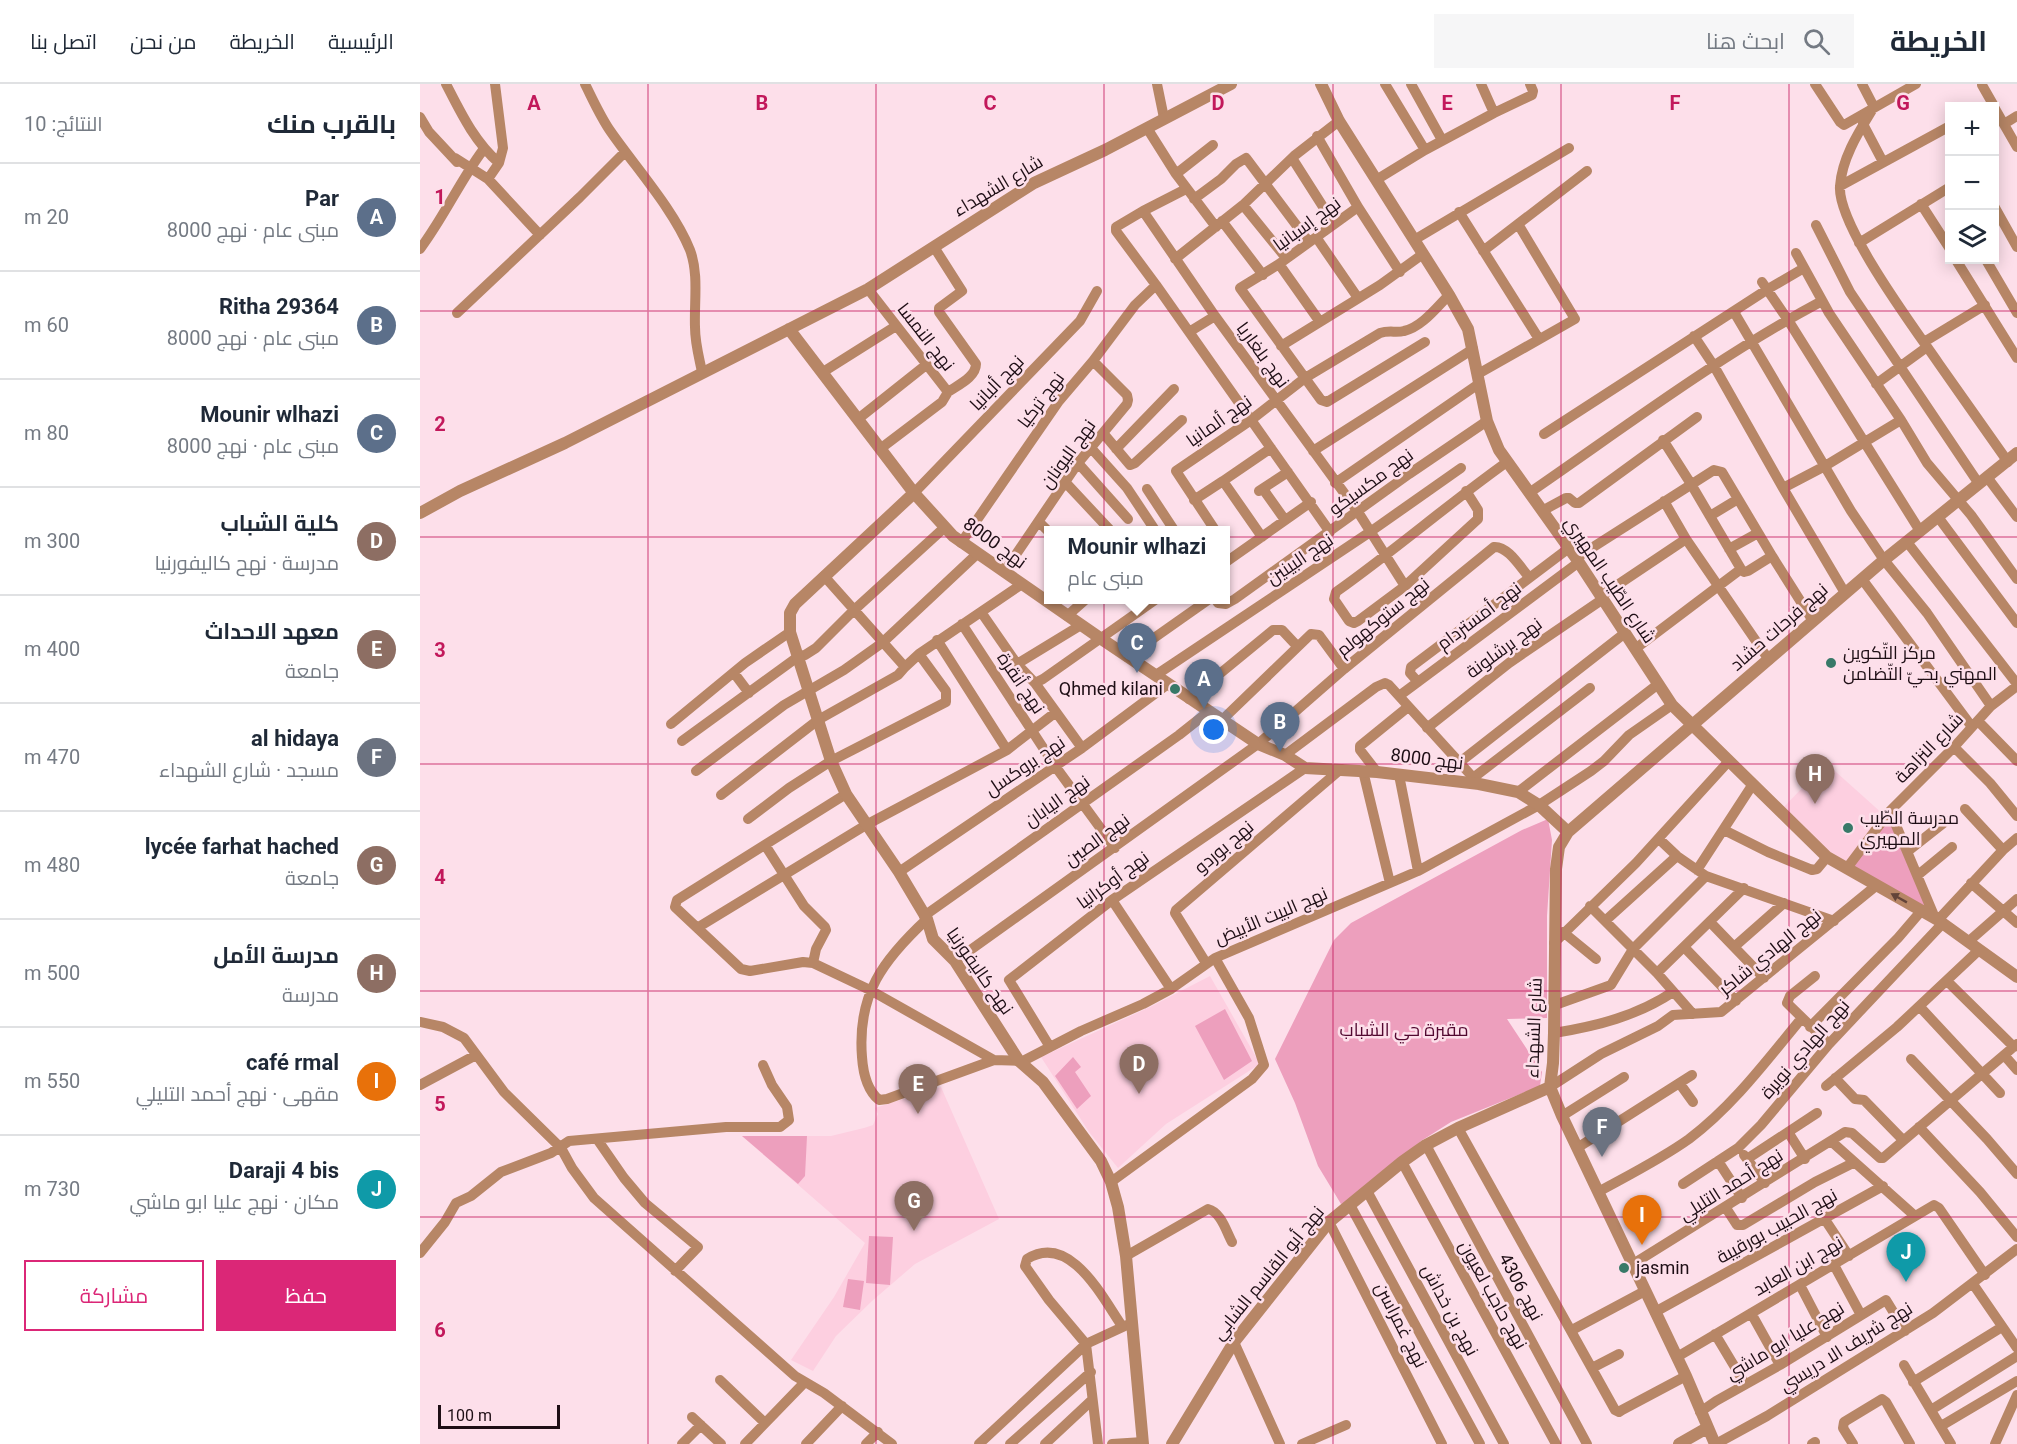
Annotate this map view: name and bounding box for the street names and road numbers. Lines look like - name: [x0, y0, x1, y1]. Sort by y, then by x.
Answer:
- street label: شارع الشهداء: [949, 151, 1047, 222]
- street label: نهج إسبانيا: [1269, 192, 1346, 257]
- street label: نهج النمسا: [892, 299, 959, 376]
- street label: نهج بلغاريا: [1231, 318, 1294, 393]
- street label: نهج ألبانيا: [965, 351, 1029, 416]
- street label: نهج تركيا: [1013, 368, 1070, 433]
- street label: نهج ألمانيا: [1182, 390, 1257, 452]
- street label: نهج اليونان: [1036, 415, 1101, 493]
- street label: نهج مكسيكو: [1325, 444, 1418, 521]
- street label: نهج 8000: [958, 513, 1031, 574]
- street label: شارع الطّيب المهيري: [1557, 513, 1660, 649]
- street label: نهج البينين: [1262, 529, 1338, 590]
- street label: نهج ستوكهولم: [1332, 573, 1435, 662]
- street label: نهج أمستردام: [1433, 577, 1526, 656]
- street label: نهج فرحات حشاد: [1726, 579, 1833, 676]
- street label: نهج برشلونة: [1462, 613, 1547, 684]
- street label: نهج أنقرة: [992, 648, 1050, 719]
- street label: شارع النزاهة: [1890, 708, 1969, 788]
- street label: نهج بروكسل: [981, 731, 1070, 802]
- street label: نهج 8000: [1389, 744, 1465, 775]
- street label: نهج اليابان: [1020, 770, 1095, 832]
- street label: نهج الصين: [1060, 809, 1135, 872]
- street label: نهج بوردو: [1190, 816, 1259, 879]
- street label: نهج أوكرانيا: [1073, 846, 1154, 914]
- street label: نهج البيت الأبيض: [1211, 882, 1331, 951]
- street label: نهج الهادي شاكر: [1714, 904, 1828, 1003]
- street label: نهح كاليفورنيا: [941, 923, 1018, 1019]
- street label: شارع الشهداء: [1521, 977, 1548, 1079]
- street label: نهج الهادي نويرة: [1756, 995, 1856, 1105]
- street label: نهج أحمد التليلي: [1675, 1144, 1789, 1228]
- street label: نهج الحبيب بورقيبة: [1713, 1184, 1842, 1269]
- street label: نهج أبو القاسم الشابي: [1207, 1202, 1331, 1346]
- street label: نهج ابن العابد: [1749, 1231, 1847, 1301]
- street label: نهج حاجب لعيون: [1453, 1237, 1532, 1354]
- street label: نهج 4306: [1493, 1250, 1548, 1325]
- street label: نهج بن خداش: [1416, 1260, 1483, 1360]
- street label: نهج غمراسن: [1369, 1279, 1432, 1372]
- street label: نهج عليا ابو ماشي: [1722, 1297, 1849, 1387]
- street label: نهج شريف الا دريسي: [1776, 1297, 1917, 1398]

